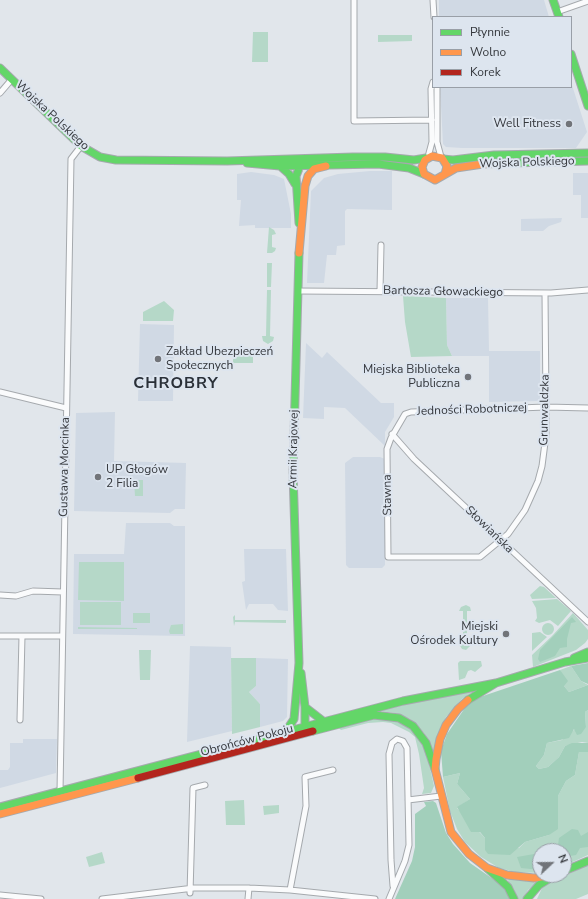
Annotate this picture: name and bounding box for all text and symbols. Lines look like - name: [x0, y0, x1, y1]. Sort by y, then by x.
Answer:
- legend: [432, 16, 572, 88]
- text: Płynnie: [470, 24, 510, 40]
- text: Wolno: [470, 44, 506, 60]
- text: Korek: [470, 64, 501, 80]
- street label: Wojska Polskiego: [12, 78, 92, 154]
- place label: Well Fitness: [494, 117, 561, 131]
- marker: Well Fitness: [564, 119, 574, 129]
- street label: Wojska Polskiego: [479, 154, 575, 172]
- street label: Bartosza Głowackiego: [383, 284, 503, 300]
- place label: Zakład Ubezpieczeń Społecznych: [166, 345, 273, 373]
- marker: Zakład Ubezpieczeń Społecznych: [153, 354, 163, 364]
- place label: Miejska Biblioteka Publiczna: [363, 363, 460, 391]
- marker: Miejska Biblioteka Publiczna: [463, 372, 473, 382]
- district label: CHROBRY: [133, 374, 219, 394]
- street label: Grunwaldzka: [537, 374, 553, 446]
- street label: Jedności Robotniczej: [417, 401, 527, 419]
- street label: Armii Krajowej: [286, 410, 302, 488]
- street label: Gustawa Morcinka: [57, 417, 73, 517]
- place label: UP Głogów 2 Filia: [106, 463, 168, 491]
- marker: UP Głogów 2 Filia: [93, 472, 103, 482]
- street label: Stawna: [380, 474, 396, 516]
- street label: Słowiańska: [462, 503, 516, 557]
- place label: Miejski Ośrodek Kultury: [410, 620, 498, 648]
- marker: Miejski Ośrodek Kultury: [501, 629, 511, 639]
- street label: Obrońców Pokoju: [199, 722, 295, 760]
- north arrow: [532, 843, 572, 883]
- text: N: [554, 852, 571, 865]

